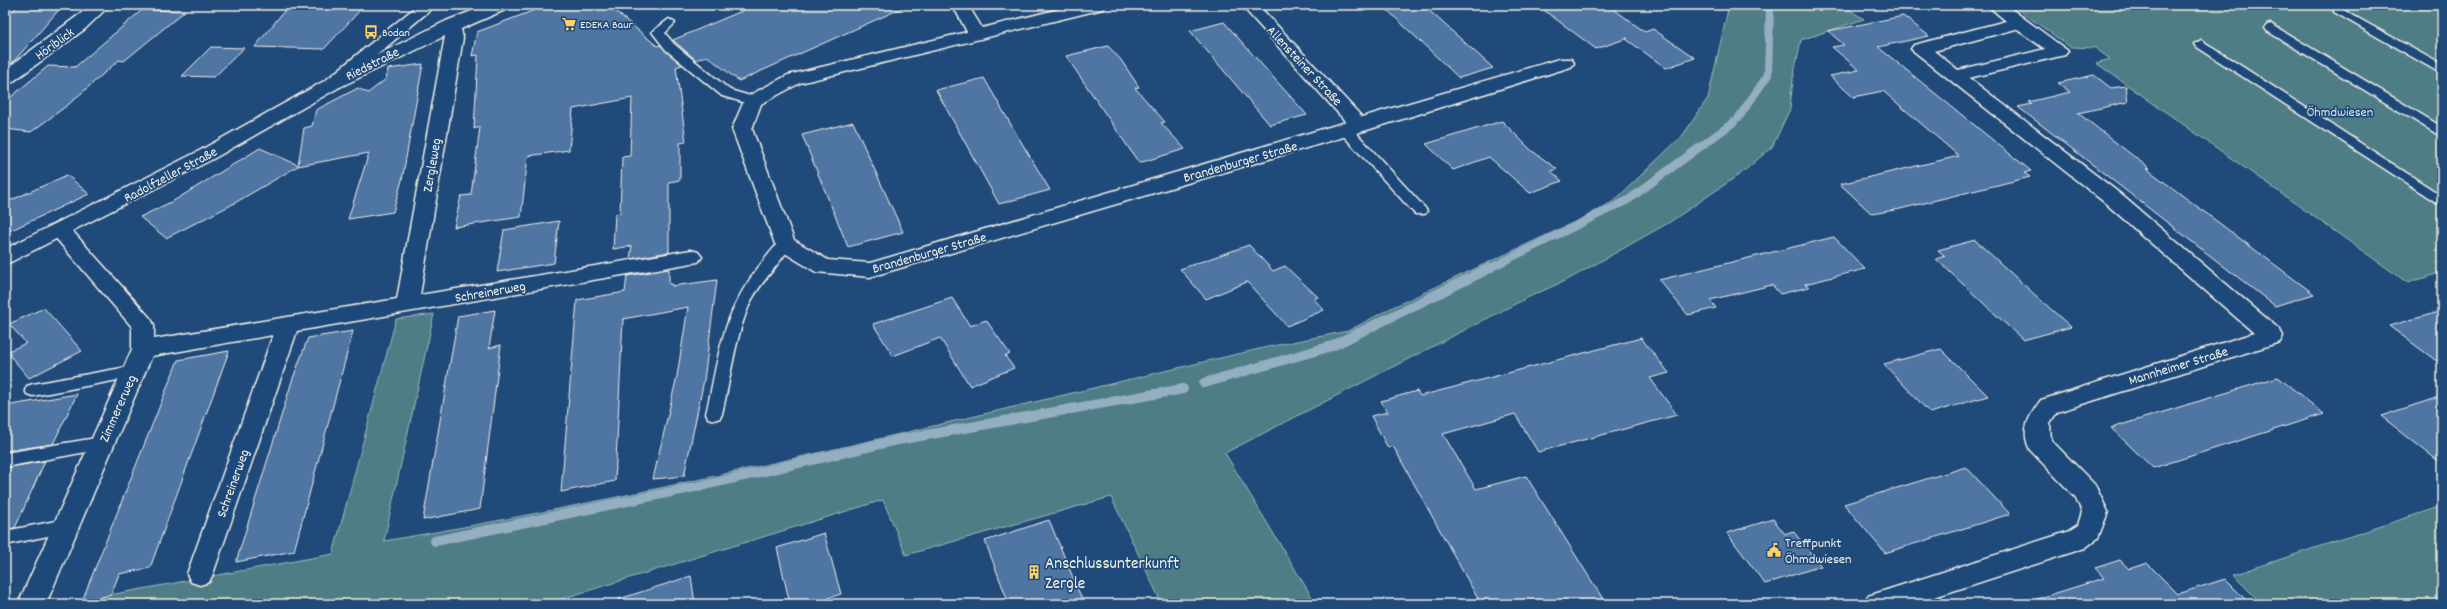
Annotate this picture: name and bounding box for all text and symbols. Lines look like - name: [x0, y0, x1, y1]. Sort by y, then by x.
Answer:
- supermarket icon: EDEKA Baur: [561, 16, 577, 32]
- place label: EDEKA Baur: [580, 17, 633, 34]
- street label: Allensteiner Straße: [1261, 22, 1346, 111]
- street label: Höriblick: [31, 23, 79, 66]
- bus stop icon: Bodan: [363, 24, 379, 40]
- place label: Bodan: [382, 25, 410, 42]
- street label: Riedstraße: [343, 43, 403, 87]
- park label: Öhmdwiesen: [2307, 103, 2373, 123]
- street label: Zergleweg: [418, 137, 448, 194]
- street label: Brandenburger Straße: [1181, 137, 1300, 189]
- street label: Radolfzeller Straße: [121, 143, 221, 209]
- street label: Brandenburger Straße: [870, 228, 989, 280]
- street label: Schreinerweg: [454, 277, 527, 309]
- street label: Mannheimer Straße: [2126, 342, 2231, 392]
- street label: Zimmererweg: [95, 372, 143, 446]
- street label: Schreinerweg: [212, 447, 255, 521]
- place label: Treffpunkt Öhmdwiesen: [1785, 534, 1851, 570]
- public building icon: Treffpunkt Öhmdwiesen: [1766, 542, 1782, 558]
- place label: Anschlussunterkunft Zergle: [1045, 553, 1179, 597]
- building icon: Anschlussunterkunft Zergle: [1026, 564, 1042, 580]

